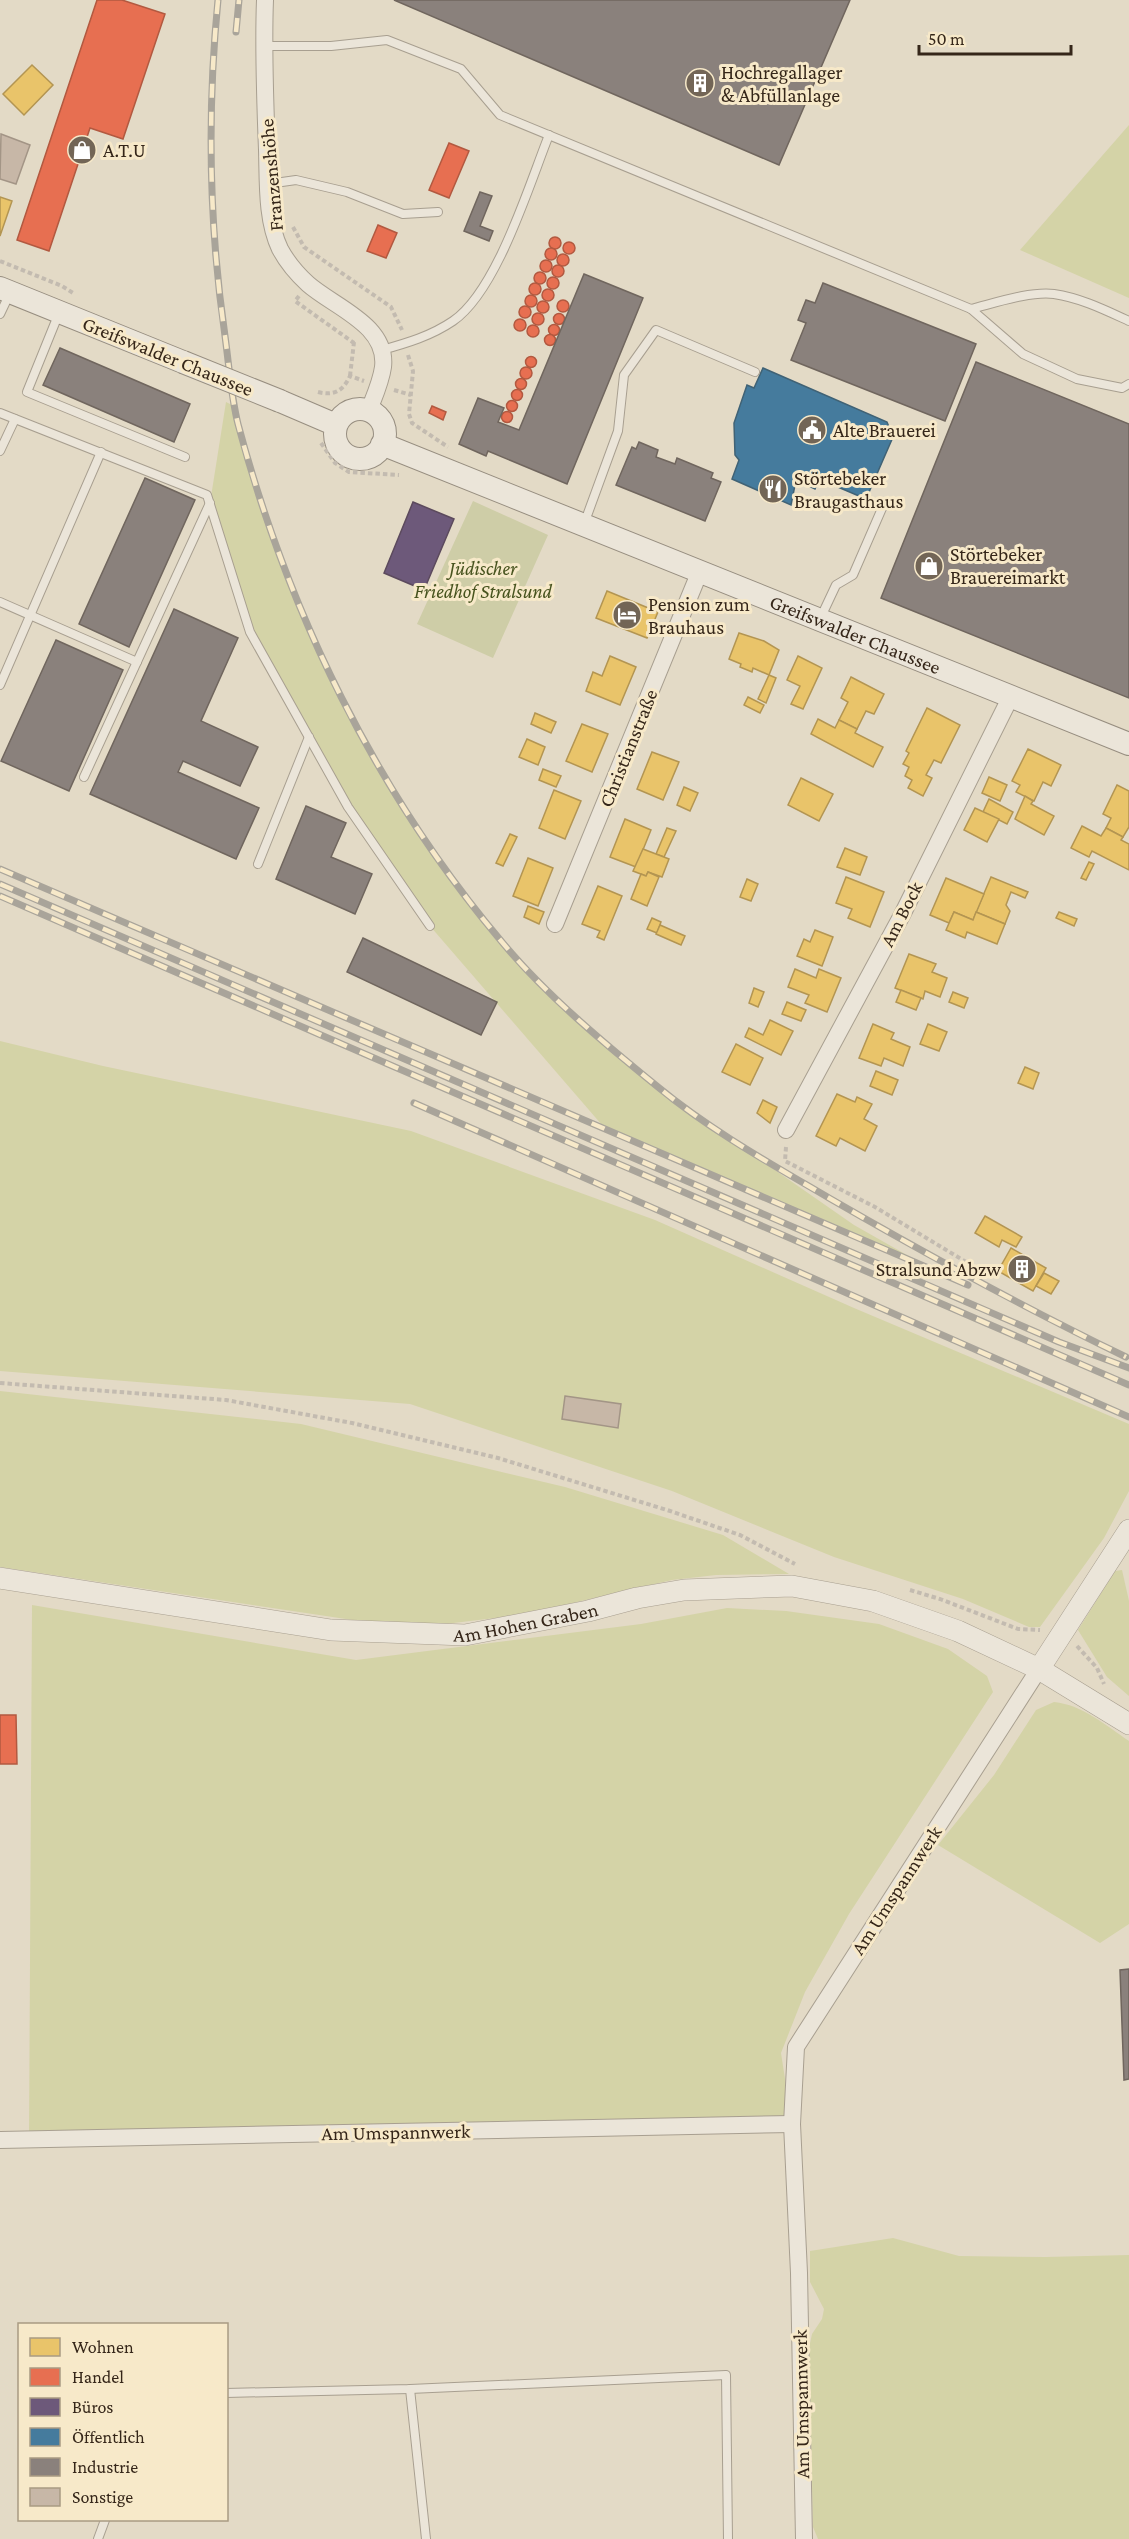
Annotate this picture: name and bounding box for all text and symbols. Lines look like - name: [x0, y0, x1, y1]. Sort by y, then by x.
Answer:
- scale bar: [919, 18, 1070, 56]
- text: 50 m: [928, 29, 965, 49]
- place label: Hochregallager & Abfüllanlage: [721, 61, 843, 107]
- building icon: Hochregallager & Abfüllanlage: [684, 67, 716, 99]
- street label: Franzenshöhe: [255, 118, 287, 232]
- shop icon: A.T.U: [66, 134, 98, 166]
- place label: A.T.U: [103, 139, 146, 161]
- street label: Greifswalder Chaussee: [80, 312, 257, 400]
- public building icon: Alte Brauerei: [796, 414, 828, 446]
- place label: Alte Brauerei: [833, 419, 936, 441]
- place label: Störtebeker Braugasthaus: [794, 467, 903, 513]
- restaurant icon: Störtebeker Braugasthaus: [757, 473, 789, 505]
- place label: Störtebeker Brauereimarkt: [950, 543, 1066, 588]
- shop icon: Störtebeker Brauereimarkt: [913, 550, 945, 582]
- park label: Jüdischer Friedhof Stralsund: [414, 557, 553, 603]
- street label: Greifswalder Chaussee: [767, 590, 944, 678]
- place label: Pension zum Brauhaus: [648, 593, 750, 638]
- hotel icon: Pension zum Brauhaus: [611, 599, 643, 631]
- street label: Christianstraße: [594, 686, 662, 810]
- street label: Am Bock: [875, 878, 927, 950]
- building icon: Stralsund Abzw: [1006, 1253, 1038, 1285]
- place label: Stralsund Abzw: [876, 1258, 1001, 1280]
- street label: Am Hohen Graben: [453, 1598, 601, 1646]
- street label: Am Umspannwerk: [846, 1821, 947, 1959]
- street label: Am Umspannwerk: [321, 2120, 471, 2145]
- legend: [18, 2323, 228, 2521]
- street label: Am Umspannwerk: [789, 2329, 814, 2479]
- text: Wohnen: [72, 2337, 134, 2357]
- text: Handel: [72, 2367, 124, 2387]
- text: Büros: [72, 2397, 113, 2417]
- text: Öffentlich: [72, 2427, 145, 2447]
- text: Industrie: [72, 2457, 138, 2477]
- text: Sonstige: [72, 2487, 133, 2507]

